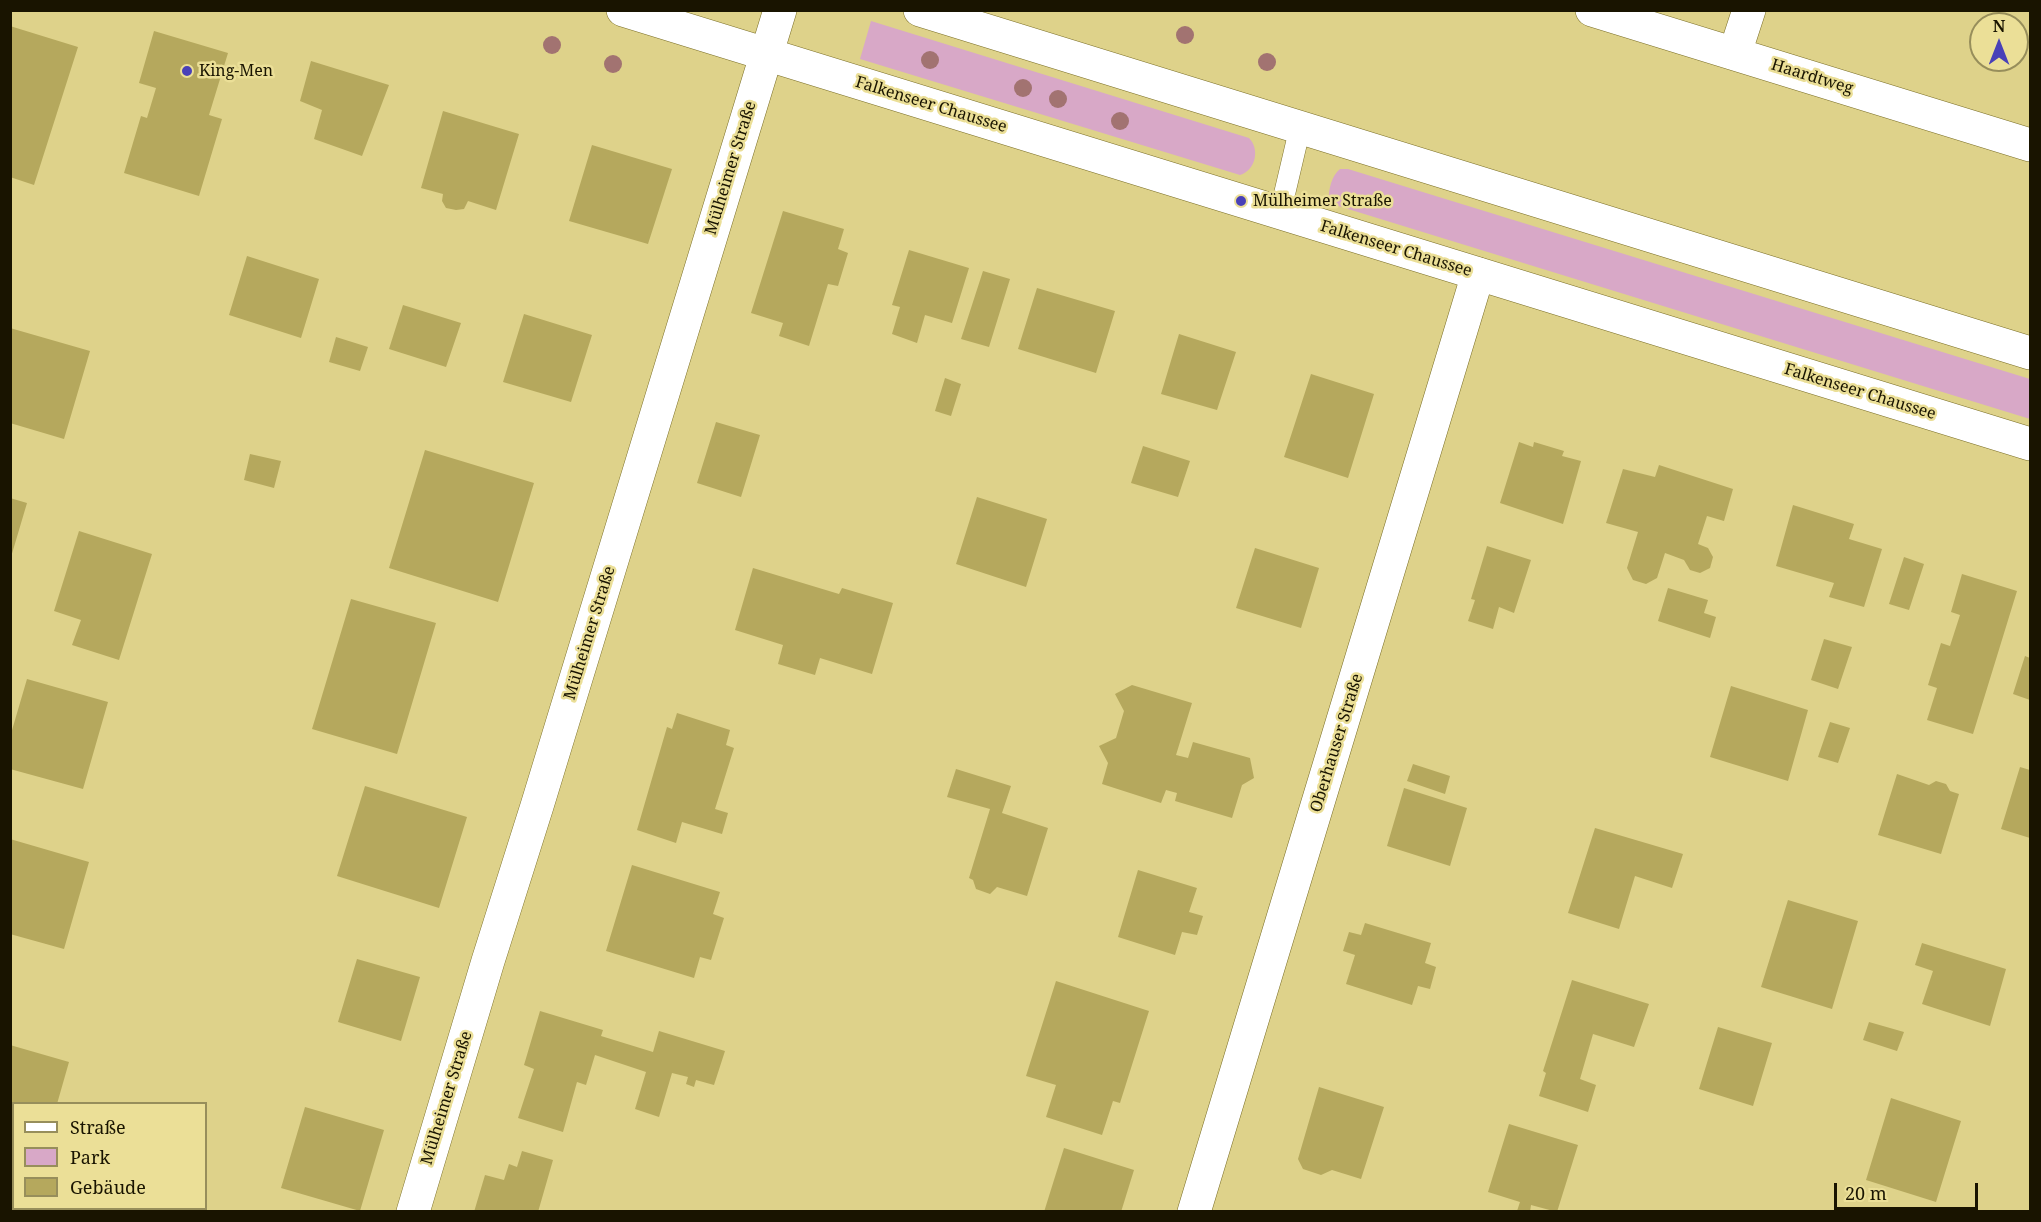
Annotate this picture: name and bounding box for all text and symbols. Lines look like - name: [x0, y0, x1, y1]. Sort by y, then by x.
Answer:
- north arrow: [1969, 12, 2029, 72]
- text: N: [1993, 15, 2005, 37]
- street label: Haardtweg: [1769, 55, 1855, 99]
- place label: King-Men: [199, 61, 273, 81]
- marker: King-Men: [180, 64, 194, 78]
- street label: Falkenseer Chaussee: [853, 73, 1009, 137]
- street label: Mülheimer Straße: [702, 99, 760, 237]
- place label: Mülheimer Straße: [1253, 191, 1392, 211]
- marker: Mülheimer Straße: [1234, 194, 1248, 208]
- street label: Falkenseer Chaussee: [1318, 217, 1474, 281]
- street label: Falkenseer Chaussee: [1782, 360, 1938, 424]
- street label: Mülheimer Straße: [561, 564, 619, 702]
- street label: Oberhauser Straße: [1307, 671, 1367, 815]
- street label: Mülheimer Straße: [418, 1029, 476, 1167]
- legend: [12, 1102, 207, 1210]
- text: Straße: [70, 1115, 126, 1139]
- text: Park: [70, 1145, 110, 1169]
- scale bar: [1837, 1171, 1981, 1209]
- text: Gebäude: [70, 1175, 146, 1199]
- text: 20 m: [1845, 1181, 1887, 1205]

